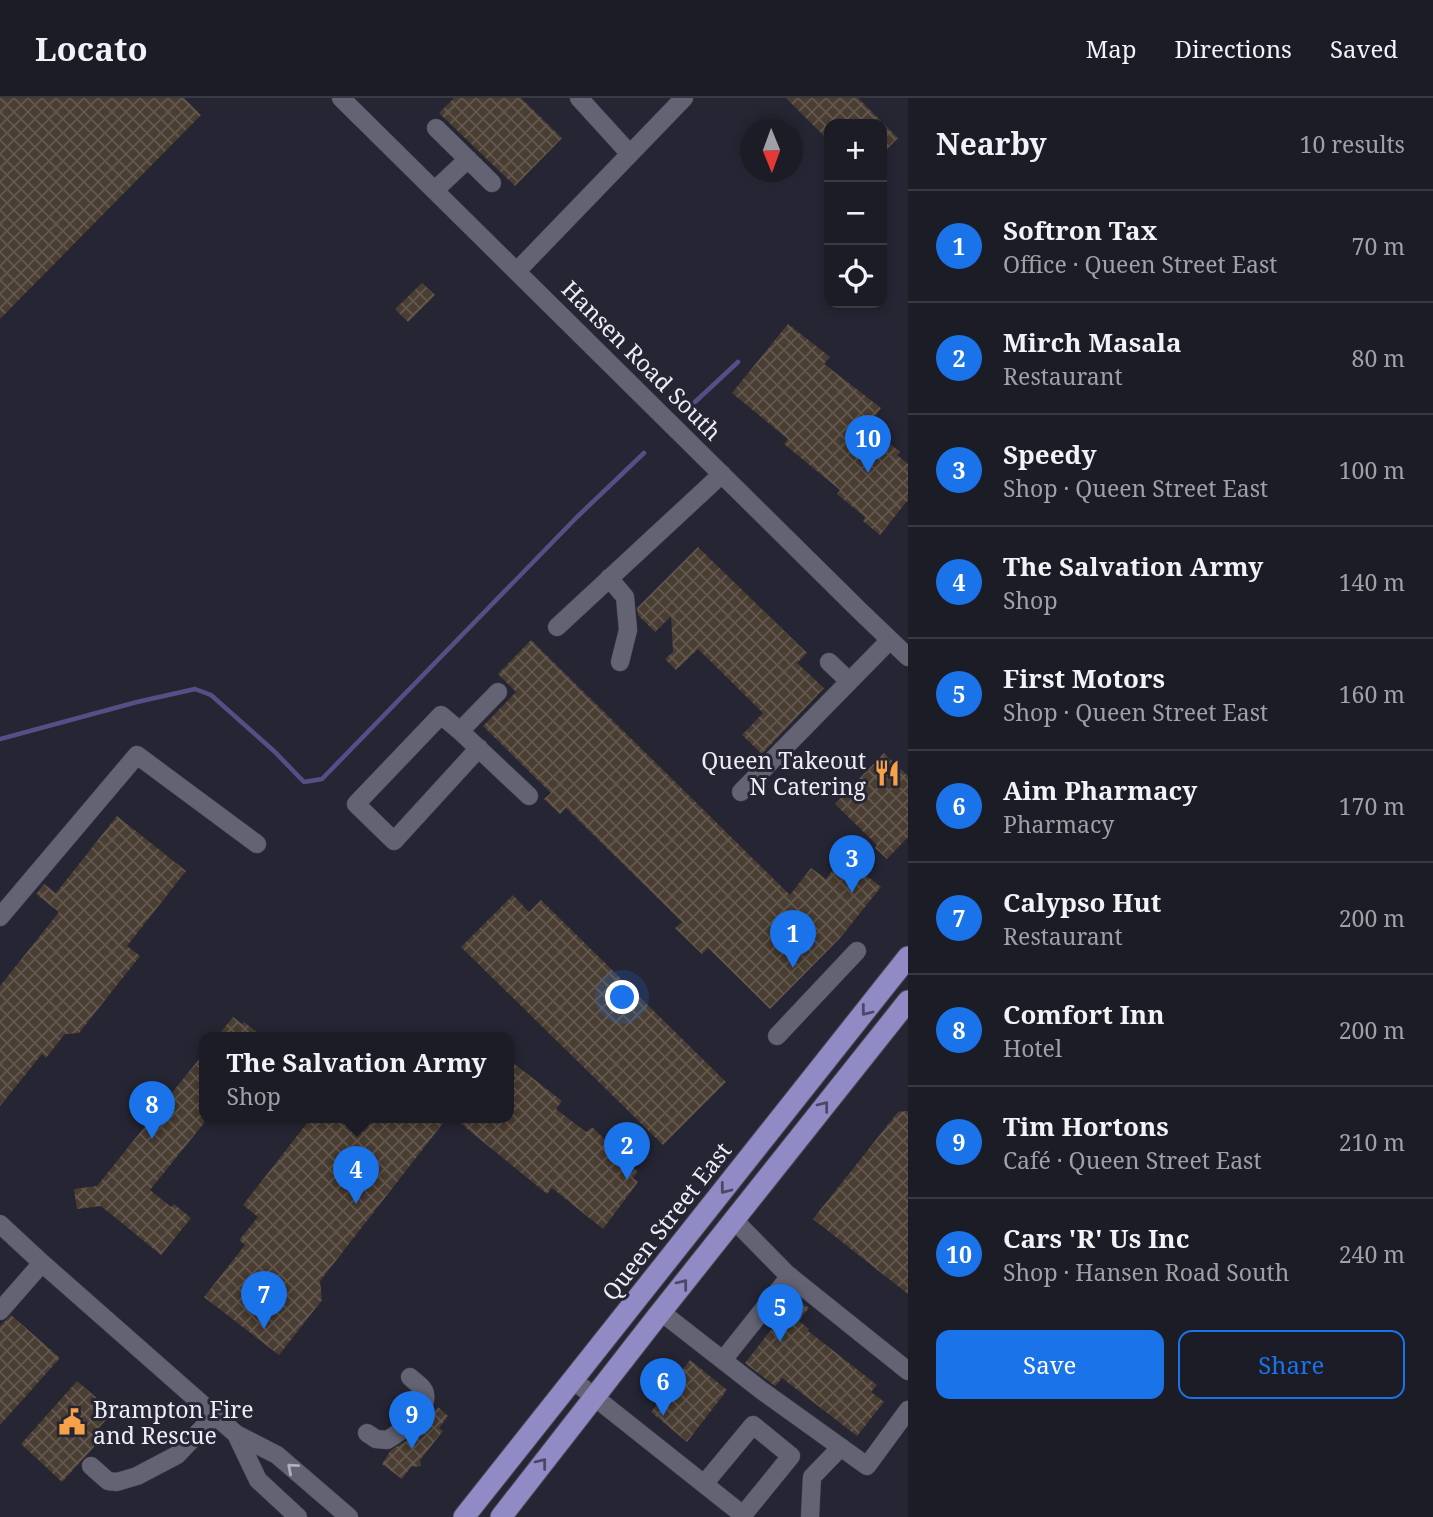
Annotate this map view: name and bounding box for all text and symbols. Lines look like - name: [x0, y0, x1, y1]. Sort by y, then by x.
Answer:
- text: Locato: [35, 26, 148, 71]
- text: Map: [1086, 32, 1137, 65]
- text: Directions: [1175, 32, 1292, 65]
- text: Saved: [1330, 32, 1398, 65]
- north arrow: [740, 119, 803, 182]
- map controls: [824, 119, 887, 308]
- button: +: [824, 119, 887, 182]
- text: Nearby: [936, 123, 1047, 164]
- text: 10 results: [1300, 128, 1405, 160]
- button: −: [824, 182, 887, 245]
- text: Softron Tax: [1003, 212, 1157, 248]
- text: 1: [953, 230, 966, 262]
- text: 70 m: [1352, 230, 1405, 262]
- button: locate: [824, 245, 887, 308]
- text: Office · Queen Street East: [1003, 248, 1277, 280]
- street label: Hansen Road South: [555, 273, 729, 447]
- text: Mirch Masala: [1003, 324, 1182, 360]
- text: 2: [953, 342, 966, 374]
- text: 80 m: [1352, 342, 1405, 374]
- text: Restaurant: [1003, 360, 1123, 392]
- pin: 10: [845, 415, 891, 473]
- text: Speedy: [1003, 436, 1097, 472]
- text: 3: [953, 454, 966, 486]
- text: 100 m: [1339, 454, 1405, 486]
- text: Shop · Queen Street East: [1003, 472, 1268, 504]
- text: The Salvation Army: [1003, 548, 1263, 584]
- text: 4: [953, 566, 966, 598]
- text: 140 m: [1339, 566, 1405, 598]
- text: Shop: [1003, 584, 1058, 616]
- text: First Motors: [1003, 660, 1165, 696]
- text: 5: [953, 678, 966, 710]
- text: 160 m: [1339, 678, 1405, 710]
- text: Shop · Queen Street East: [1003, 696, 1268, 728]
- place label: Queen Takeout N Catering: [701, 744, 867, 802]
- restaurant icon: Queen Takeout N Catering: [872, 758, 902, 788]
- text: Aim Pharmacy: [1003, 772, 1197, 808]
- text: 6: [953, 790, 966, 822]
- text: 170 m: [1339, 790, 1405, 822]
- text: Pharmacy: [1003, 808, 1114, 840]
- pin: 3: [829, 835, 875, 893]
- text: Calypso Hut: [1003, 884, 1161, 920]
- text: 7: [953, 902, 966, 934]
- text: 200 m: [1339, 902, 1405, 934]
- pin: 1: [770, 910, 816, 968]
- text: Restaurant: [1003, 920, 1123, 952]
- your location: [605, 980, 639, 1014]
- text: Comfort Inn: [1003, 996, 1165, 1032]
- one-way arrow: [861, 1003, 874, 1015]
- text: 8: [953, 1014, 966, 1046]
- text: 200 m: [1339, 1014, 1405, 1046]
- popup: [199, 1032, 514, 1123]
- text: Hotel: [1003, 1032, 1062, 1064]
- text: The Salvation Army: [226, 1044, 487, 1080]
- text: Shop: [226, 1080, 281, 1112]
- pin: 8: [129, 1081, 175, 1139]
- one-way arrow: [816, 1101, 829, 1113]
- text: Tim Hortons: [1003, 1108, 1169, 1144]
- pin: 2: [604, 1122, 650, 1180]
- text: 9: [953, 1126, 966, 1158]
- text: 210 m: [1339, 1126, 1405, 1158]
- street label: Queen Street East: [594, 1135, 738, 1307]
- text: Café · Queen Street East: [1003, 1144, 1262, 1176]
- pin: 4: [333, 1146, 379, 1204]
- one-way arrow: [720, 1181, 733, 1194]
- text: Cars 'R' Us Inc: [1003, 1220, 1189, 1256]
- text: 10: [946, 1238, 972, 1270]
- text: 240 m: [1339, 1238, 1405, 1270]
- text: Shop · Hansen Road South: [1003, 1256, 1289, 1288]
- pin: 7: [241, 1271, 287, 1329]
- one-way arrow: [675, 1280, 687, 1293]
- pin: 5: [757, 1284, 803, 1342]
- button: Save: [936, 1330, 1164, 1399]
- button: Share: [1178, 1330, 1405, 1399]
- pin: 6: [640, 1358, 686, 1416]
- pin: 9: [389, 1391, 435, 1449]
- place label: Brampton Fire and Rescue: [93, 1393, 253, 1451]
- public building icon: Brampton Fire and Rescue: [57, 1407, 87, 1437]
- one-way arrow: [534, 1458, 547, 1471]
- one-way arrow: [287, 1464, 300, 1476]

